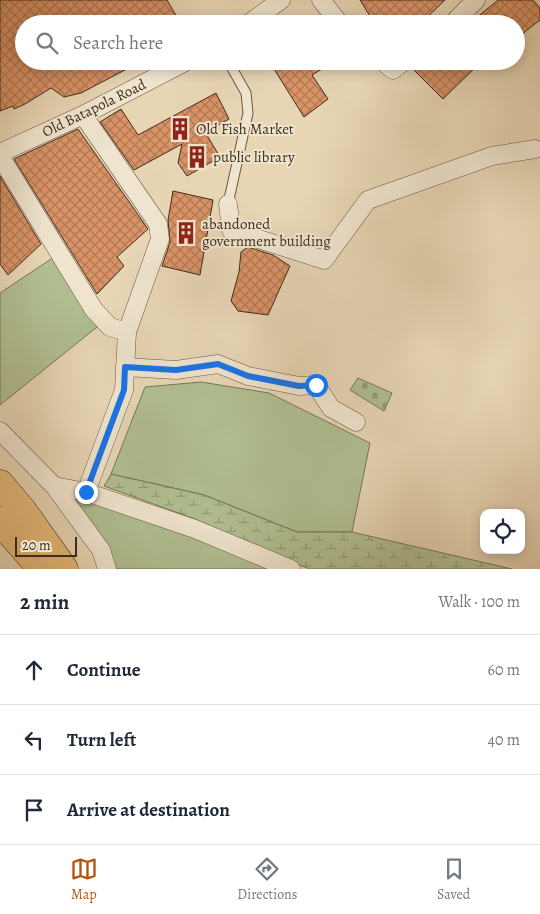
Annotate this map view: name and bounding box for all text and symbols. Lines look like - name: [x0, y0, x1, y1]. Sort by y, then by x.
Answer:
- search box: [15, 15, 525, 70]
- icon: search: [33, 29, 61, 57]
- text: Search here: [73, 30, 163, 56]
- street label: Old Batapola Road: [39, 74, 150, 142]
- building icon: Old Fish Market: [167, 116, 193, 142]
- place label: Old Fish Market: [196, 119, 294, 139]
- building icon: public library: [184, 144, 210, 170]
- place label: public library: [213, 147, 295, 167]
- place label: abandoned government building: [202, 214, 331, 251]
- building icon: abandoned government building: [173, 220, 199, 246]
- route start: [305, 374, 328, 397]
- route end: [75, 481, 98, 504]
- map controls: [480, 509, 525, 554]
- button: locate: [480, 509, 525, 554]
- scale bar: [15, 534, 78, 557]
- text: 20 m: [22, 536, 51, 555]
- text: 2 min: [20, 588, 69, 616]
- text: Walk · 100 m: [439, 591, 520, 613]
- icon: ahead: [20, 656, 48, 684]
- text: Continue: [67, 657, 141, 683]
- text: 60 m: [488, 659, 520, 681]
- icon: left: [20, 726, 48, 754]
- text: Turn left: [67, 727, 136, 753]
- text: 40 m: [488, 729, 520, 751]
- icon: arrive: [20, 796, 48, 824]
- text: Arrive at destination: [67, 797, 230, 823]
- tab: Map: [70, 855, 98, 904]
- tab: Directions: [237, 855, 297, 904]
- tab: Saved: [437, 855, 470, 904]

